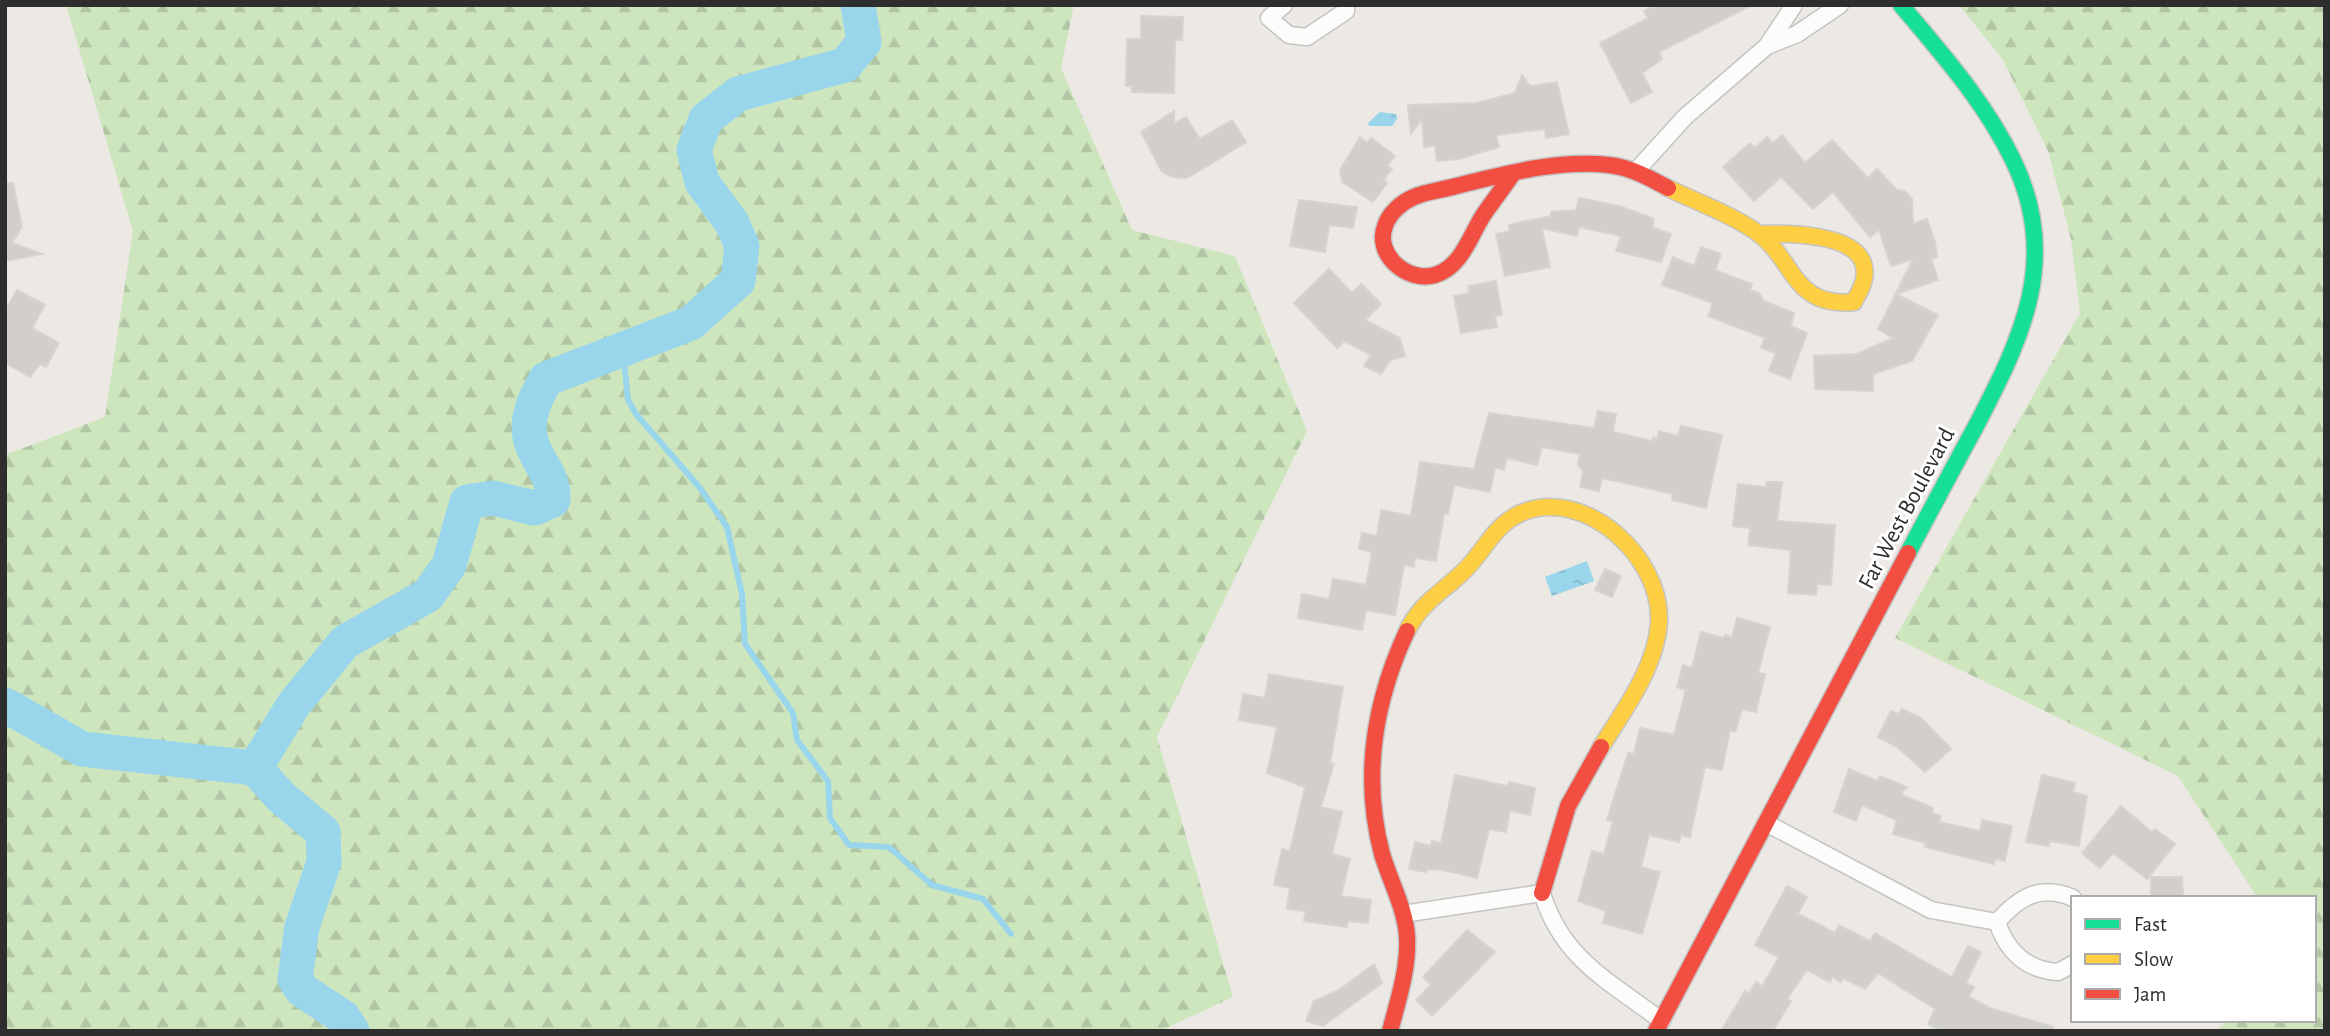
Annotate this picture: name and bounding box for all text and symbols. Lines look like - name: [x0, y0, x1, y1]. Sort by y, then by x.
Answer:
- street label: Far West Boulevard: [1854, 424, 1959, 593]
- legend: [2071, 896, 2316, 1022]
- text: Fast: [2134, 914, 2167, 935]
- text: Slow: [2134, 949, 2173, 970]
- text: Jam: [2134, 984, 2166, 1005]

